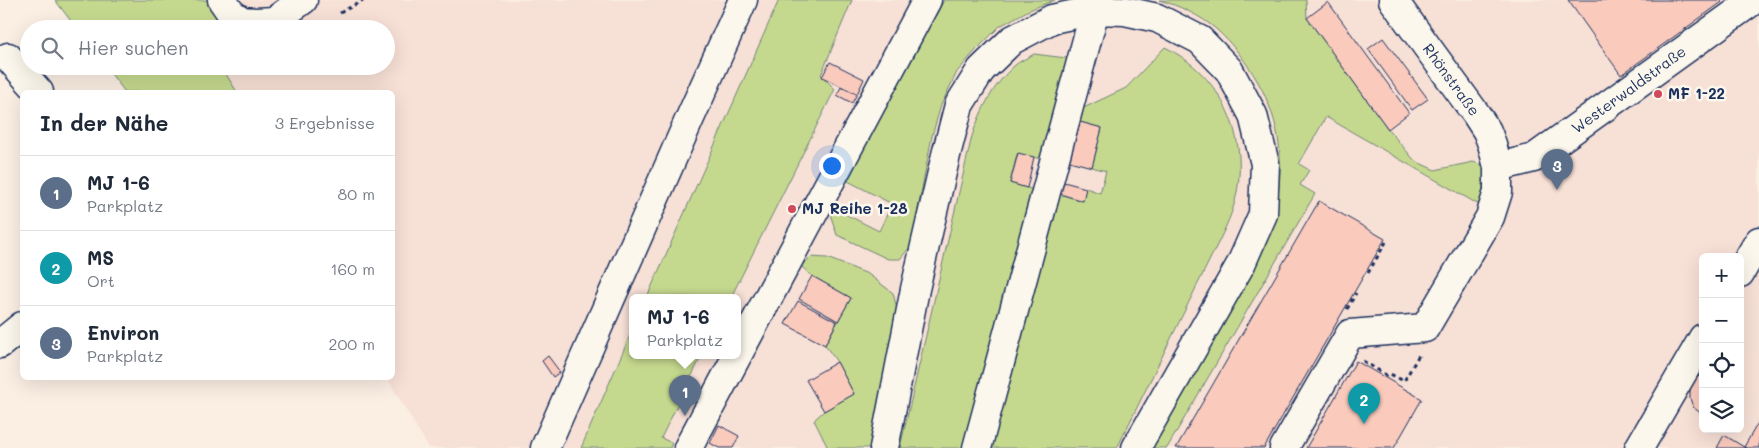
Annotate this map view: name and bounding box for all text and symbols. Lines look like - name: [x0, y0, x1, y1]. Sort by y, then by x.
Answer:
- search box: [20, 20, 395, 75]
- icon: search: [38, 34, 66, 62]
- text: Hier suchen: [78, 35, 189, 60]
- street label: Rhönstraße: [1419, 39, 1485, 120]
- street label: Westerwaldstraße: [1567, 41, 1690, 138]
- place label: MF 1-22: [1668, 83, 1725, 103]
- marker: MF 1-22: [1652, 88, 1664, 100]
- text: In der Nähe: [40, 109, 168, 136]
- text: 3 Ergebnisse: [275, 112, 375, 133]
- pin: 3: [1541, 149, 1573, 190]
- your location: [819, 153, 845, 179]
- text: MJ 1-6: [87, 170, 150, 195]
- text: 1: [52, 183, 60, 204]
- text: 80 m: [338, 183, 375, 204]
- text: Parkplatz: [87, 195, 163, 216]
- place label: MJ Reihe 1-28: [802, 198, 908, 218]
- marker: MJ Reihe 1-28: [786, 203, 798, 215]
- text: MS: [87, 245, 114, 270]
- map controls: [1699, 253, 1744, 433]
- button: +: [1699, 253, 1744, 298]
- text: 2: [52, 258, 60, 279]
- text: 160 m: [330, 258, 375, 279]
- text: Ort: [87, 270, 115, 291]
- popup: [629, 294, 741, 359]
- button: −: [1699, 298, 1744, 343]
- text: MJ 1-6: [647, 304, 710, 329]
- text: Environ: [87, 320, 159, 345]
- text: Parkplatz: [647, 329, 723, 350]
- text: 3: [51, 333, 61, 354]
- text: 200 m: [328, 333, 375, 354]
- button: locate: [1699, 343, 1744, 388]
- text: Parkplatz: [87, 345, 163, 366]
- pin: 1: [669, 375, 701, 416]
- pin: 2: [1348, 383, 1380, 424]
- button: layers: [1699, 388, 1744, 433]

